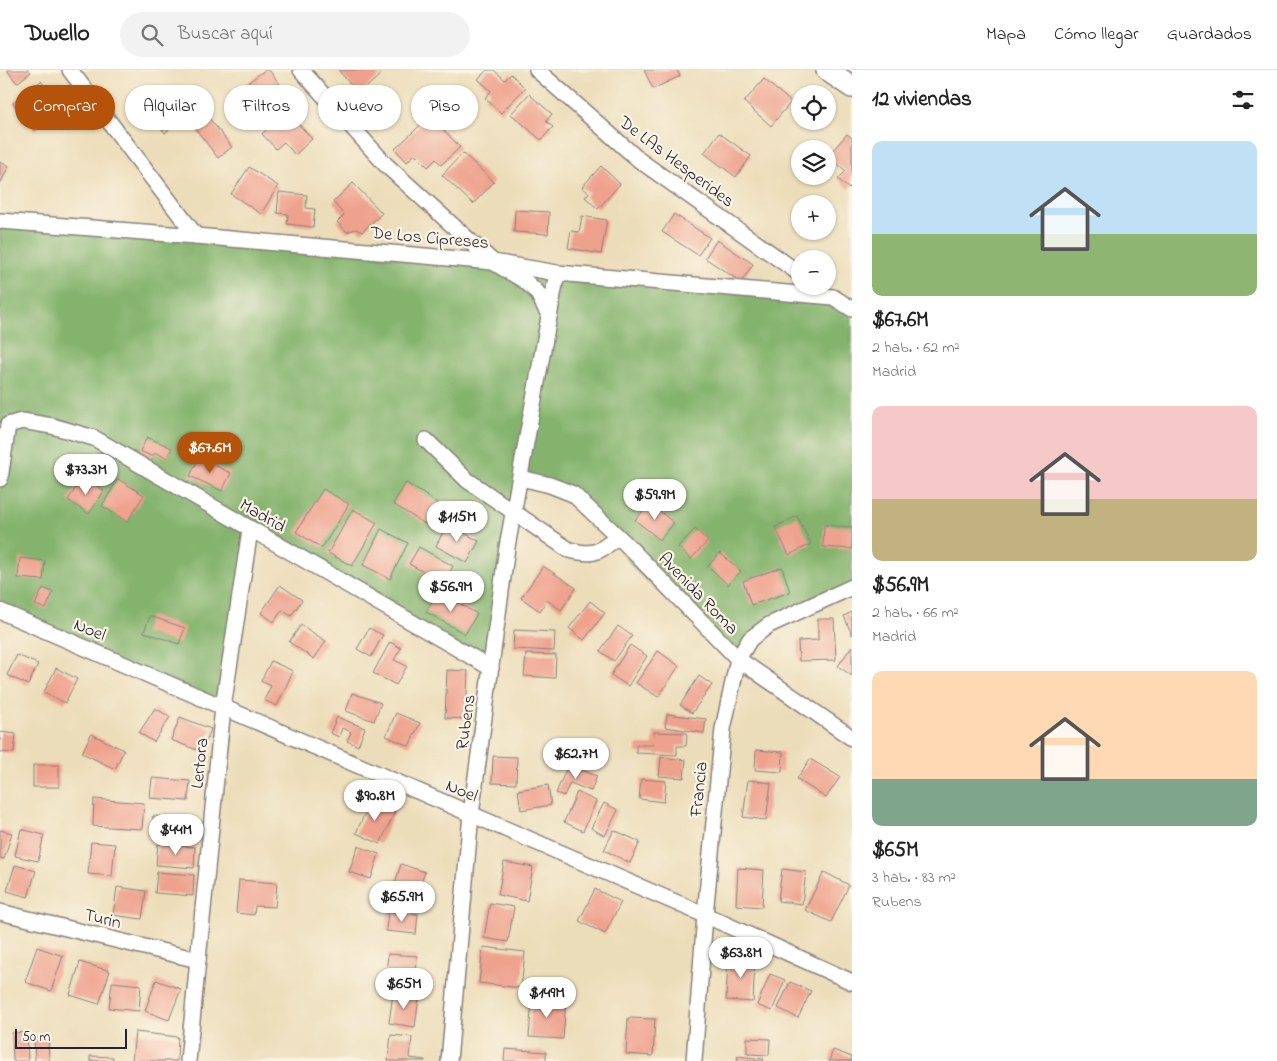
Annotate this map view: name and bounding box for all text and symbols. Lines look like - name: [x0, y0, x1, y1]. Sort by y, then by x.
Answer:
- search box: [120, 12, 470, 57]
- text: Dwello: [25, 17, 90, 52]
- icon: search: [138, 21, 166, 49]
- text: Buscar aquí: [178, 21, 273, 48]
- text: Mapa: [986, 22, 1026, 48]
- text: Cómo llegar: [1054, 22, 1139, 48]
- text: Guardados: [1167, 22, 1252, 48]
- chip: Comprar: [15, 85, 115, 130]
- chip: Alquilar: [125, 85, 214, 130]
- chip: Filtros: [224, 85, 308, 130]
- chip: Nuevo: [318, 85, 401, 130]
- chip: Piso: [411, 85, 478, 130]
- map controls: [791, 85, 836, 295]
- button: locate: [791, 85, 836, 130]
- text: 12 viviendas: [872, 85, 972, 115]
- icon: filters: [1229, 86, 1257, 114]
- street label: De LAs Hesperides: [612, 110, 739, 215]
- button: layers: [791, 140, 836, 185]
- icon: home: [1020, 174, 1110, 264]
- button: +: [791, 195, 836, 240]
- street label: De Los Cipreses: [369, 221, 490, 257]
- button: −: [791, 250, 836, 295]
- text: $67.6M: [872, 306, 929, 336]
- text: 2 hab. · 62 m²: [872, 336, 959, 360]
- text: Madrid: [872, 360, 916, 384]
- pin: $67.6M: [169, 432, 251, 474]
- text: $67.6M: [188, 436, 232, 460]
- icon: home: [1020, 439, 1110, 529]
- pin: $73.3M: [45, 454, 127, 496]
- text: $73.3M: [65, 458, 107, 482]
- pin: $59.9M: [614, 478, 696, 521]
- text: $59.9M: [634, 483, 676, 507]
- street label: Madrid: [234, 493, 290, 540]
- pin: $115M: [422, 500, 492, 543]
- text: $115M: [438, 505, 476, 529]
- street label: Avenida Roma: [651, 547, 744, 642]
- pin: $56.9M: [410, 570, 492, 613]
- text: $56.9M: [872, 571, 929, 601]
- text: $56.9M: [429, 575, 473, 599]
- text: 2 hab. · 66 m²: [872, 601, 959, 625]
- street label: Noel: [69, 613, 109, 649]
- text: Madrid: [872, 625, 916, 649]
- street label: Rubens: [450, 693, 484, 752]
- icon: home: [1020, 704, 1110, 794]
- street label: Lertora: [185, 736, 217, 790]
- pin: $62.7M: [535, 738, 617, 780]
- text: $62.7M: [554, 742, 598, 766]
- street label: Francia: [684, 760, 716, 819]
- street label: Noel: [441, 774, 481, 810]
- pin: $90.8M: [334, 780, 416, 822]
- text: $90.8M: [355, 784, 395, 808]
- pin: $44M: [146, 814, 206, 856]
- text: $44M: [160, 818, 192, 842]
- text: $65M: [872, 836, 919, 866]
- text: 3 hab. · 83 m²: [872, 866, 956, 890]
- pin: $65.9M: [361, 880, 443, 923]
- text: $65.9M: [380, 885, 424, 909]
- text: Rubens: [872, 890, 922, 914]
- street label: Turin: [81, 903, 124, 937]
- pin: $63.8M: [700, 936, 782, 979]
- text: $63.8M: [720, 941, 762, 965]
- pin: $65M: [374, 968, 434, 1010]
- text: $65M: [386, 972, 422, 996]
- pin: $149M: [512, 976, 582, 1019]
- text: $149M: [529, 981, 565, 1005]
- scale bar: [15, 1026, 128, 1049]
- text: 50 m: [22, 1027, 50, 1048]

